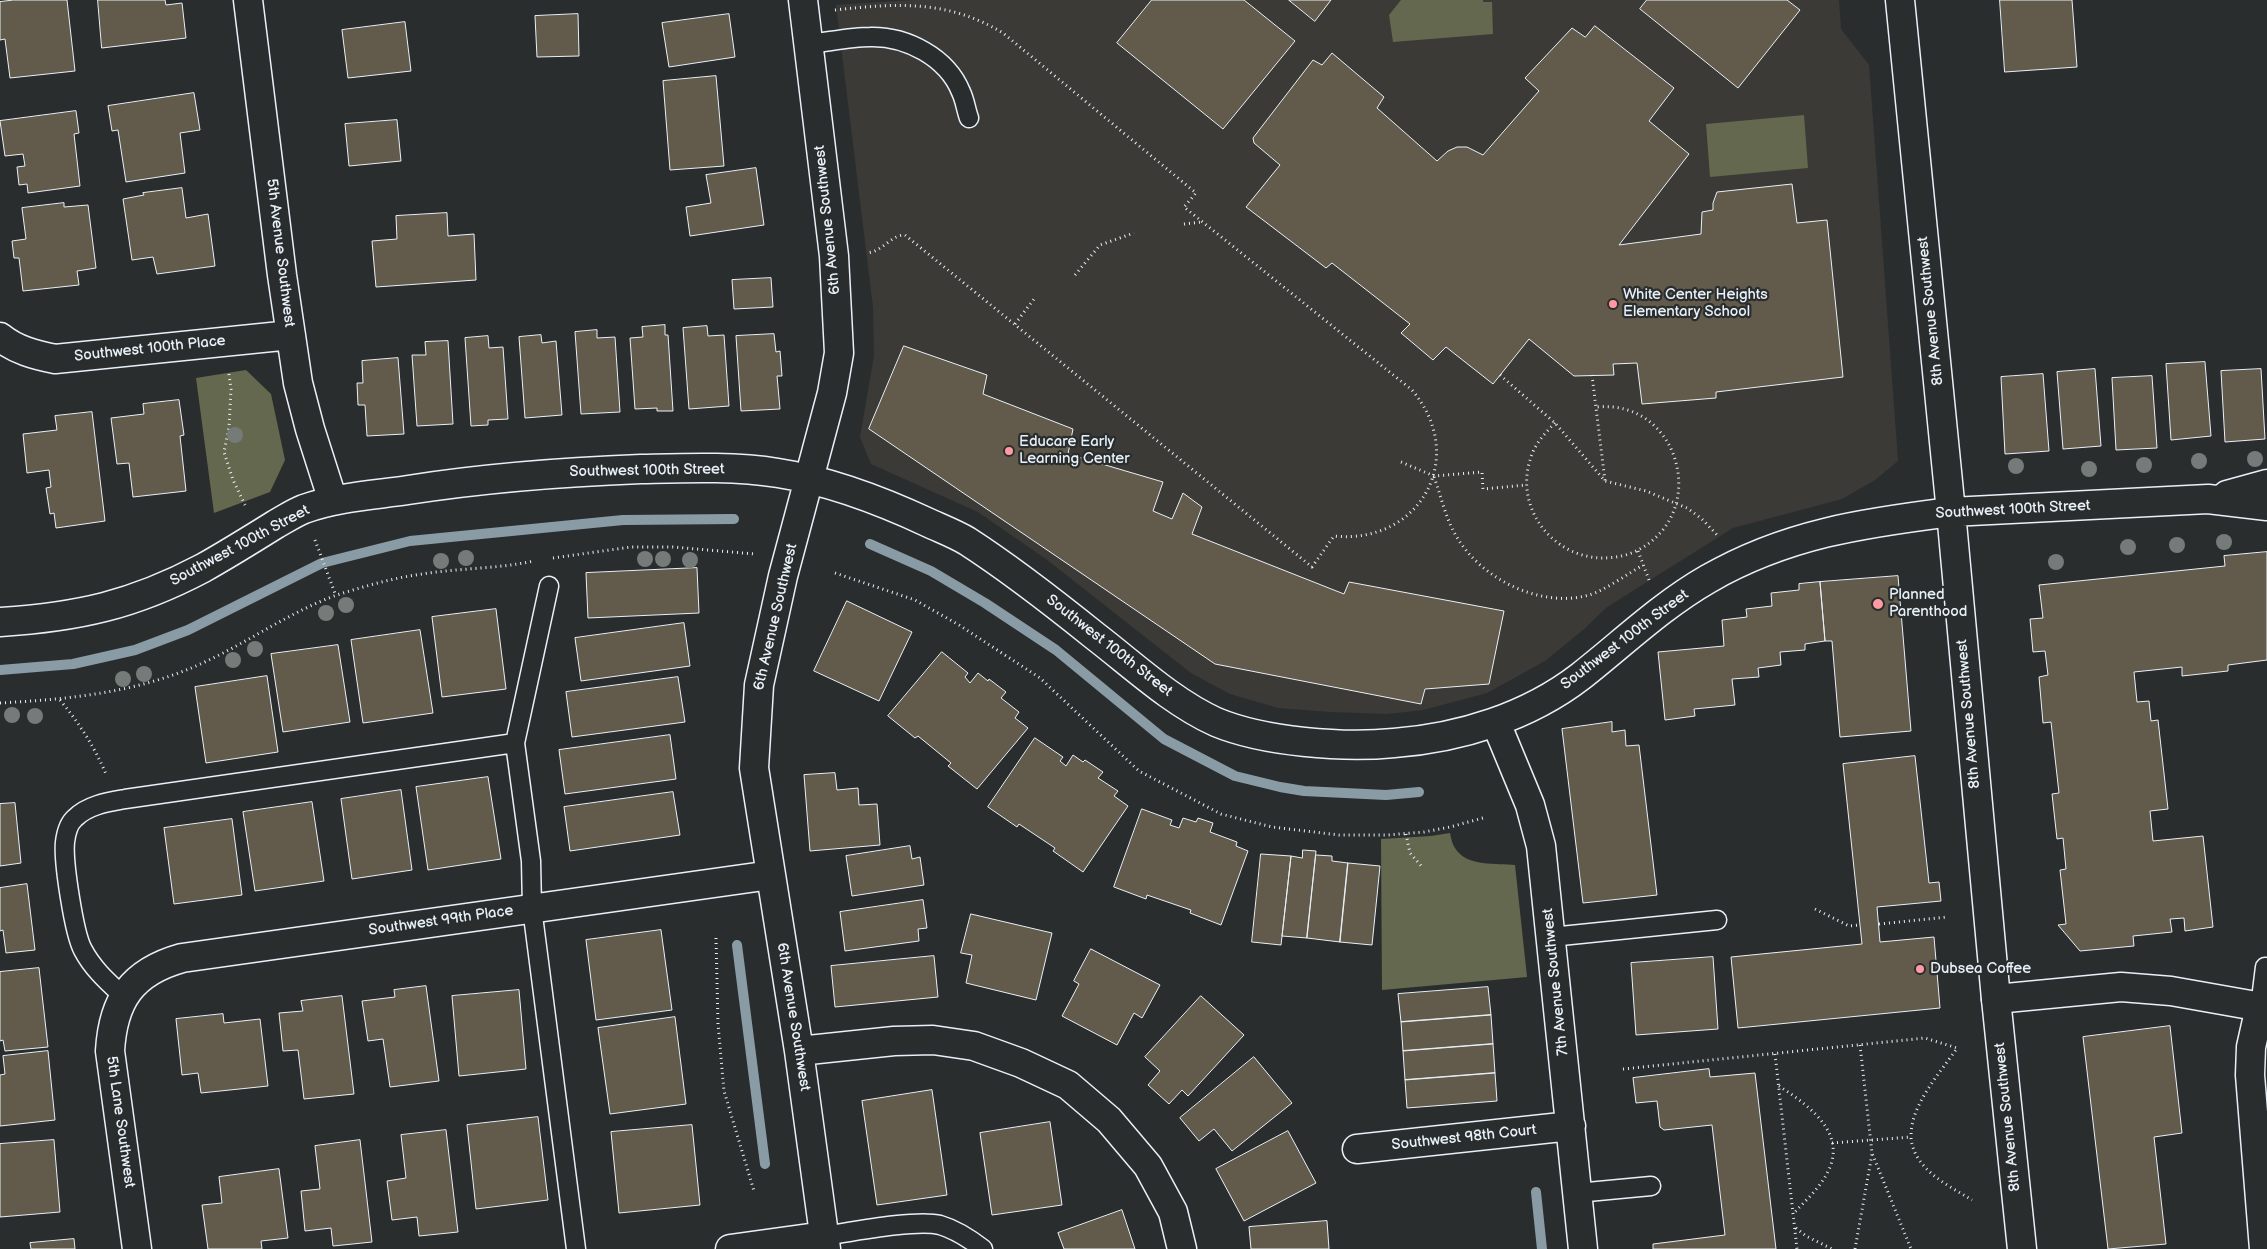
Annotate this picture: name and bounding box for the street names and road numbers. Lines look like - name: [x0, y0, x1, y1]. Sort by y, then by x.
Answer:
- street label: 6th Avenue Southwest: [811, 144, 845, 296]
- street label: 5th Avenue Southwest: [262, 178, 298, 328]
- street label: 8th Avenue Southwest: [1914, 236, 1948, 386]
- street label: Southwest 100th Place: [74, 332, 226, 366]
- street label: Southwest 100th Street: [569, 461, 725, 481]
- street label: Southwest 100th Street: [1935, 497, 2091, 523]
- street label: Southwest 100th Street: [167, 502, 313, 590]
- street label: 6th Avenue Southwest: [750, 542, 802, 692]
- street label: Southwest 100th Street: [1558, 586, 1692, 694]
- street label: Southwest 100th Street: [1042, 591, 1176, 701]
- street label: 8th Avenue Southwest: [1954, 639, 1984, 789]
- street label: Southwest 99th Place: [368, 902, 514, 940]
- street label: 7th Avenue Southwest: [1539, 907, 1573, 1057]
- street label: 6th Avenue Southwest: [772, 942, 814, 1092]
- street label: 8th Avenue Southwest: [1991, 1042, 2025, 1192]
- street label: 5th Lane Southwest: [102, 1055, 138, 1189]
- street label: Southwest 98th Court: [1391, 1121, 1537, 1155]

